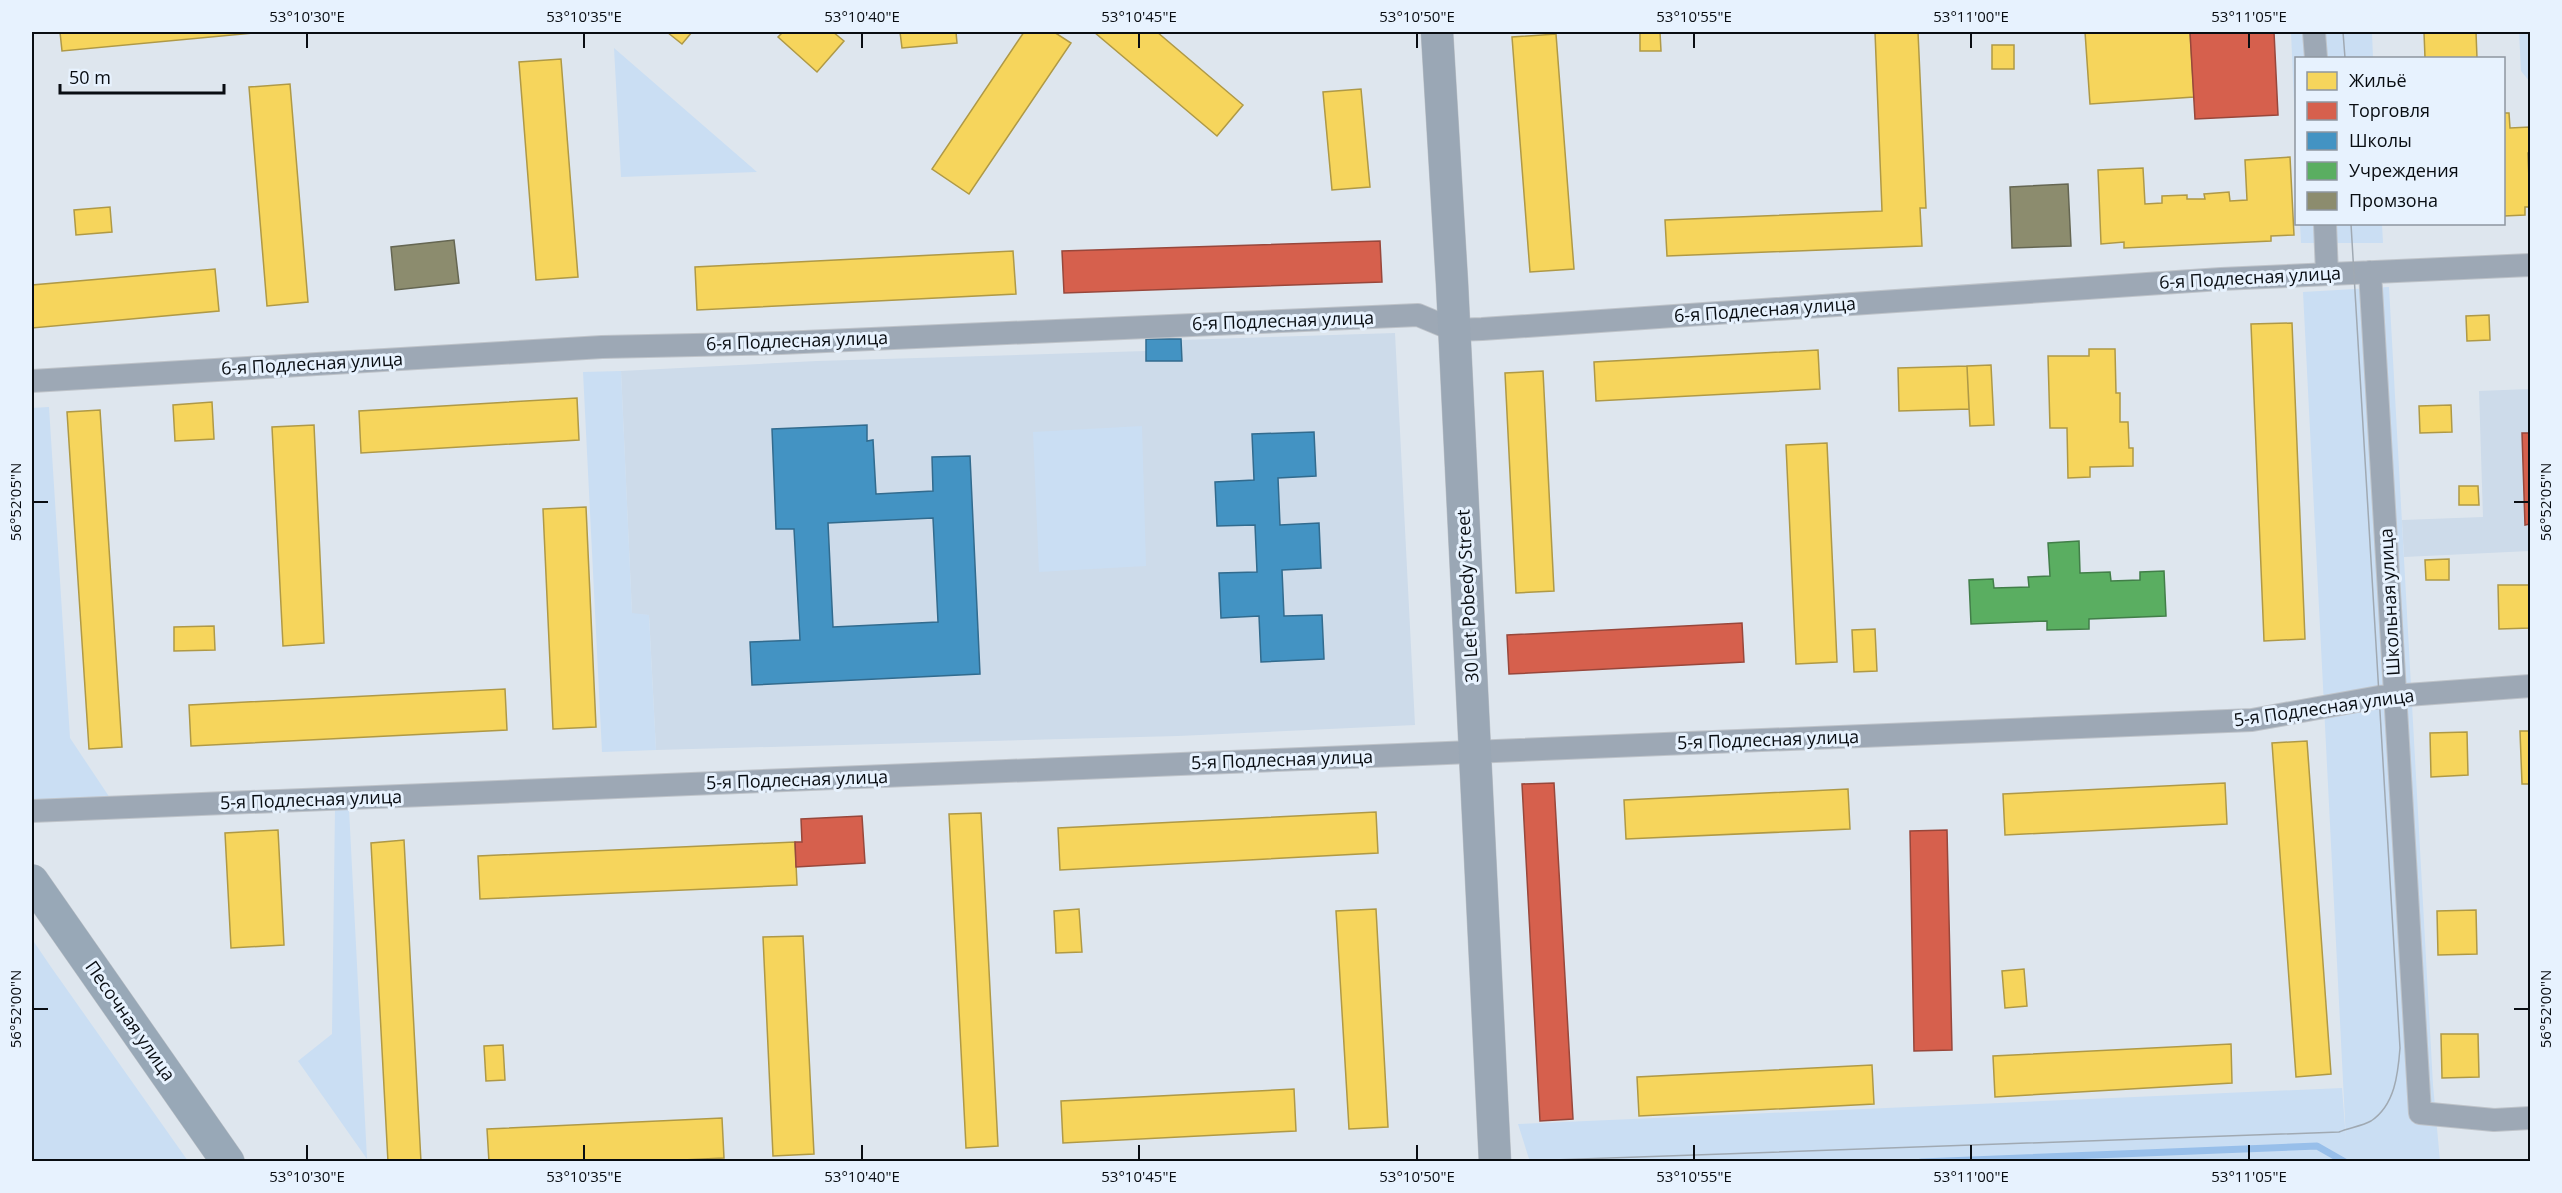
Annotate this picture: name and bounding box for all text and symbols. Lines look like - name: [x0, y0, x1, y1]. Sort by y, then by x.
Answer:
- text: 53°10'30"E: [269, 6, 345, 26]
- text: 53°10'35"E: [546, 6, 622, 26]
- text: 53°10'40"E: [824, 6, 900, 26]
- text: 53°10'45"E: [1101, 6, 1177, 26]
- text: 53°10'50"E: [1379, 6, 1455, 26]
- text: 53°10'55"E: [1656, 6, 1732, 26]
- text: 53°11'00"E: [1933, 6, 2009, 26]
- text: 53°11'05"E: [2211, 6, 2287, 26]
- scale bar: [60, 57, 224, 95]
- legend: [2295, 57, 2505, 225]
- text: 50 m: [69, 65, 111, 89]
- text: Жильё: [2349, 68, 2407, 92]
- text: Торговля: [2349, 98, 2430, 122]
- text: Школы: [2349, 128, 2412, 152]
- text: Учреждения: [2349, 158, 2459, 182]
- text: Промзона: [2349, 188, 2438, 212]
- street label: 6-я Подлесная улица: [2158, 260, 2342, 294]
- street label: 6-я Подлесная улица: [1673, 291, 1857, 327]
- street label: 6-я Подлесная улица: [1192, 305, 1374, 335]
- street label: 6-я Подлесная улица: [706, 325, 888, 355]
- street label: 6-я Подлесная улица: [220, 346, 404, 380]
- text: 56°52'05"N: [5, 463, 25, 541]
- text: 56°52'05"N: [2535, 463, 2555, 541]
- street label: 30 Let Pobedy Street: [1450, 509, 1484, 683]
- street label: Школьная улица: [2373, 528, 2405, 676]
- street label: 5-я Подлесная улица: [2232, 682, 2416, 732]
- street label: 5-я Подлесная улица: [1677, 724, 1859, 754]
- street label: 5-я Подлесная улица: [1191, 744, 1373, 774]
- street label: 5-я Подлесная улица: [706, 764, 888, 794]
- street label: 5-я Подлесная улица: [220, 784, 402, 814]
- street label: Песочная улица: [80, 956, 181, 1085]
- text: 56°52'00"N: [5, 970, 25, 1048]
- text: 56°52'00"N: [2535, 970, 2555, 1048]
- text: 53°10'30"E: [269, 1166, 345, 1186]
- text: 53°10'35"E: [546, 1166, 622, 1186]
- text: 53°10'40"E: [824, 1166, 900, 1186]
- text: 53°10'45"E: [1101, 1166, 1177, 1186]
- text: 53°10'50"E: [1379, 1166, 1455, 1186]
- text: 53°10'55"E: [1656, 1166, 1732, 1186]
- text: 53°11'00"E: [1933, 1166, 2009, 1186]
- text: 53°11'05"E: [2211, 1166, 2287, 1186]

